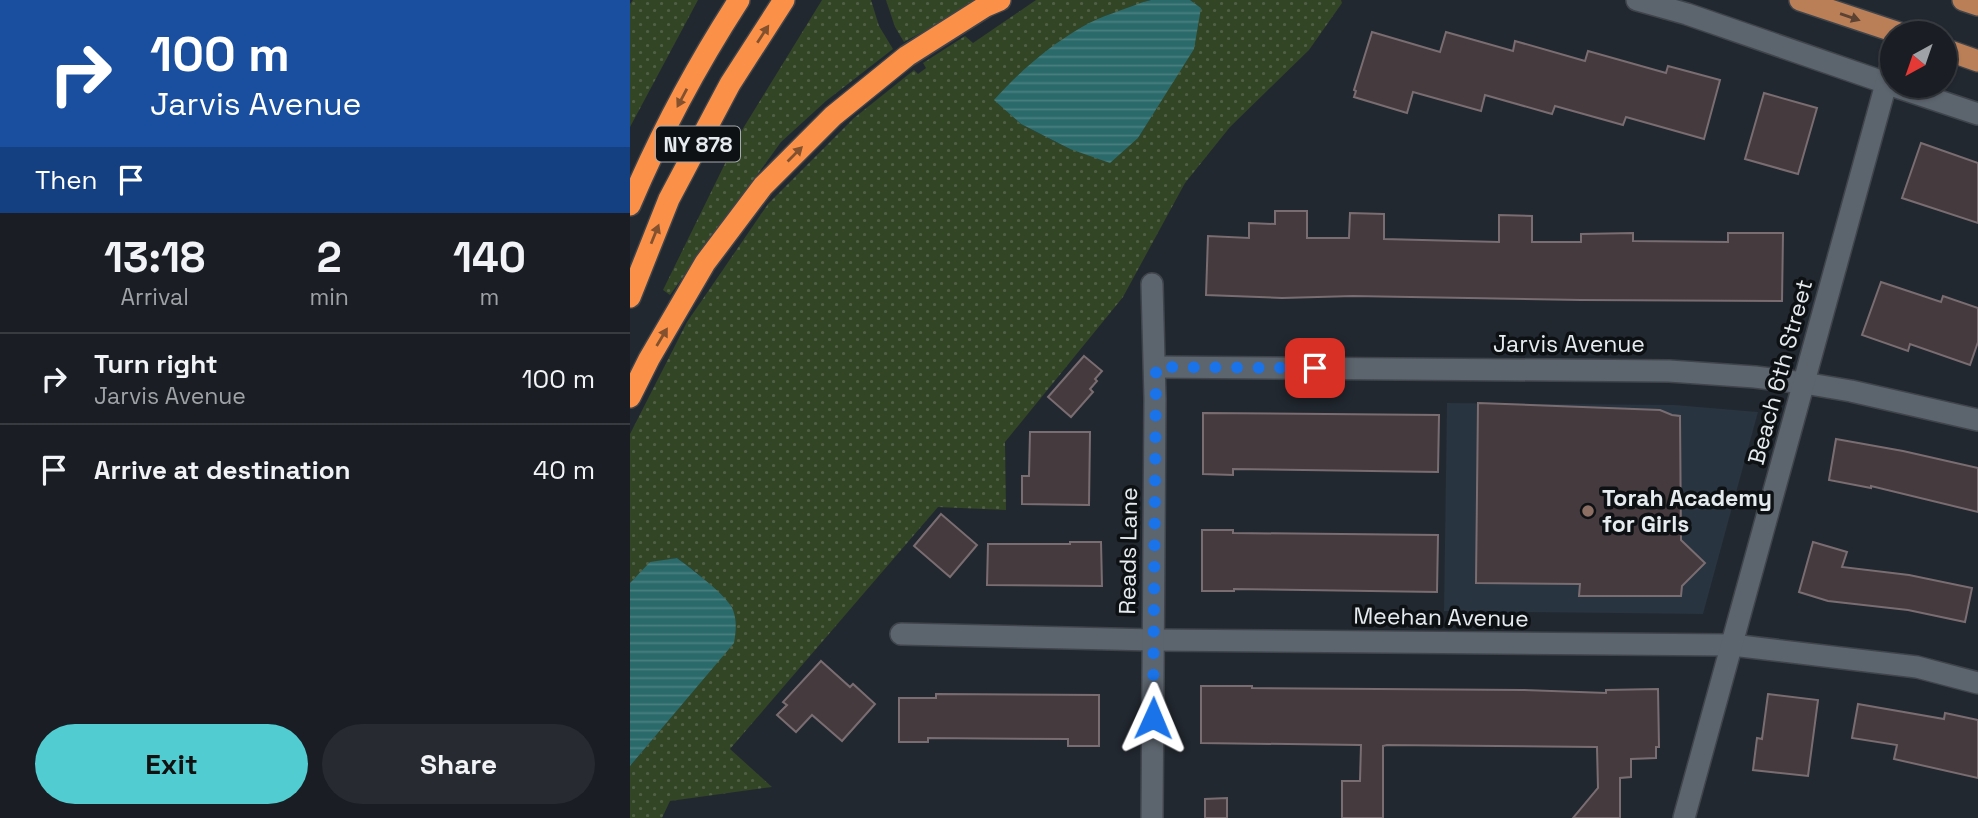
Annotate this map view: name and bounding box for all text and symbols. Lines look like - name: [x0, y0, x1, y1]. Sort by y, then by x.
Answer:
- one-way arrow: [1839, 12, 1860, 23]
- north arrow: [1880, 21, 1956, 98]
- map controls: [1880, 21, 1957, 98]
- text: 100 m: [150, 23, 290, 85]
- one-way arrow: [756, 24, 769, 43]
- icon: right: [35, 28, 126, 119]
- text: Jarvis Avenue: [150, 84, 361, 124]
- one-way arrow: [677, 88, 688, 108]
- road number: NY 878: [656, 127, 740, 162]
- one-way arrow: [787, 145, 804, 162]
- icon: arrive: [112, 161, 150, 199]
- text: Then: [35, 163, 98, 197]
- one-way arrow: [650, 223, 661, 244]
- text: 13:18: [104, 231, 205, 284]
- text: 2: [317, 231, 342, 284]
- text: 140: [453, 231, 526, 284]
- street label: Beach 6th Street: [1741, 276, 1819, 468]
- text: Arrival: [121, 282, 189, 312]
- text: min: [309, 282, 349, 312]
- text: m: [480, 282, 499, 312]
- one-way arrow: [656, 327, 668, 346]
- street label: Jarvis Avenue: [1493, 329, 1645, 359]
- pin: [1285, 338, 1345, 398]
- text: Turn right: [94, 347, 218, 381]
- icon: arrive: [1296, 349, 1334, 387]
- icon: right: [35, 360, 73, 398]
- text: 100 m: [522, 362, 595, 396]
- text: Jarvis Avenue: [94, 381, 246, 411]
- icon: arrive: [35, 451, 73, 489]
- text: Arrive at destination: [94, 453, 351, 487]
- text: 40 m: [533, 453, 595, 487]
- place label: Torah Academy for Girls: [1602, 483, 1772, 539]
- street label: Reads Lane: [1112, 487, 1144, 615]
- marker: Torah Academy for Girls: [1580, 503, 1596, 519]
- street label: Meehan Avenue: [1353, 600, 1529, 634]
- position arrow: [1116, 681, 1190, 755]
- button: Exit: [35, 724, 308, 804]
- button: Share: [322, 724, 595, 804]

